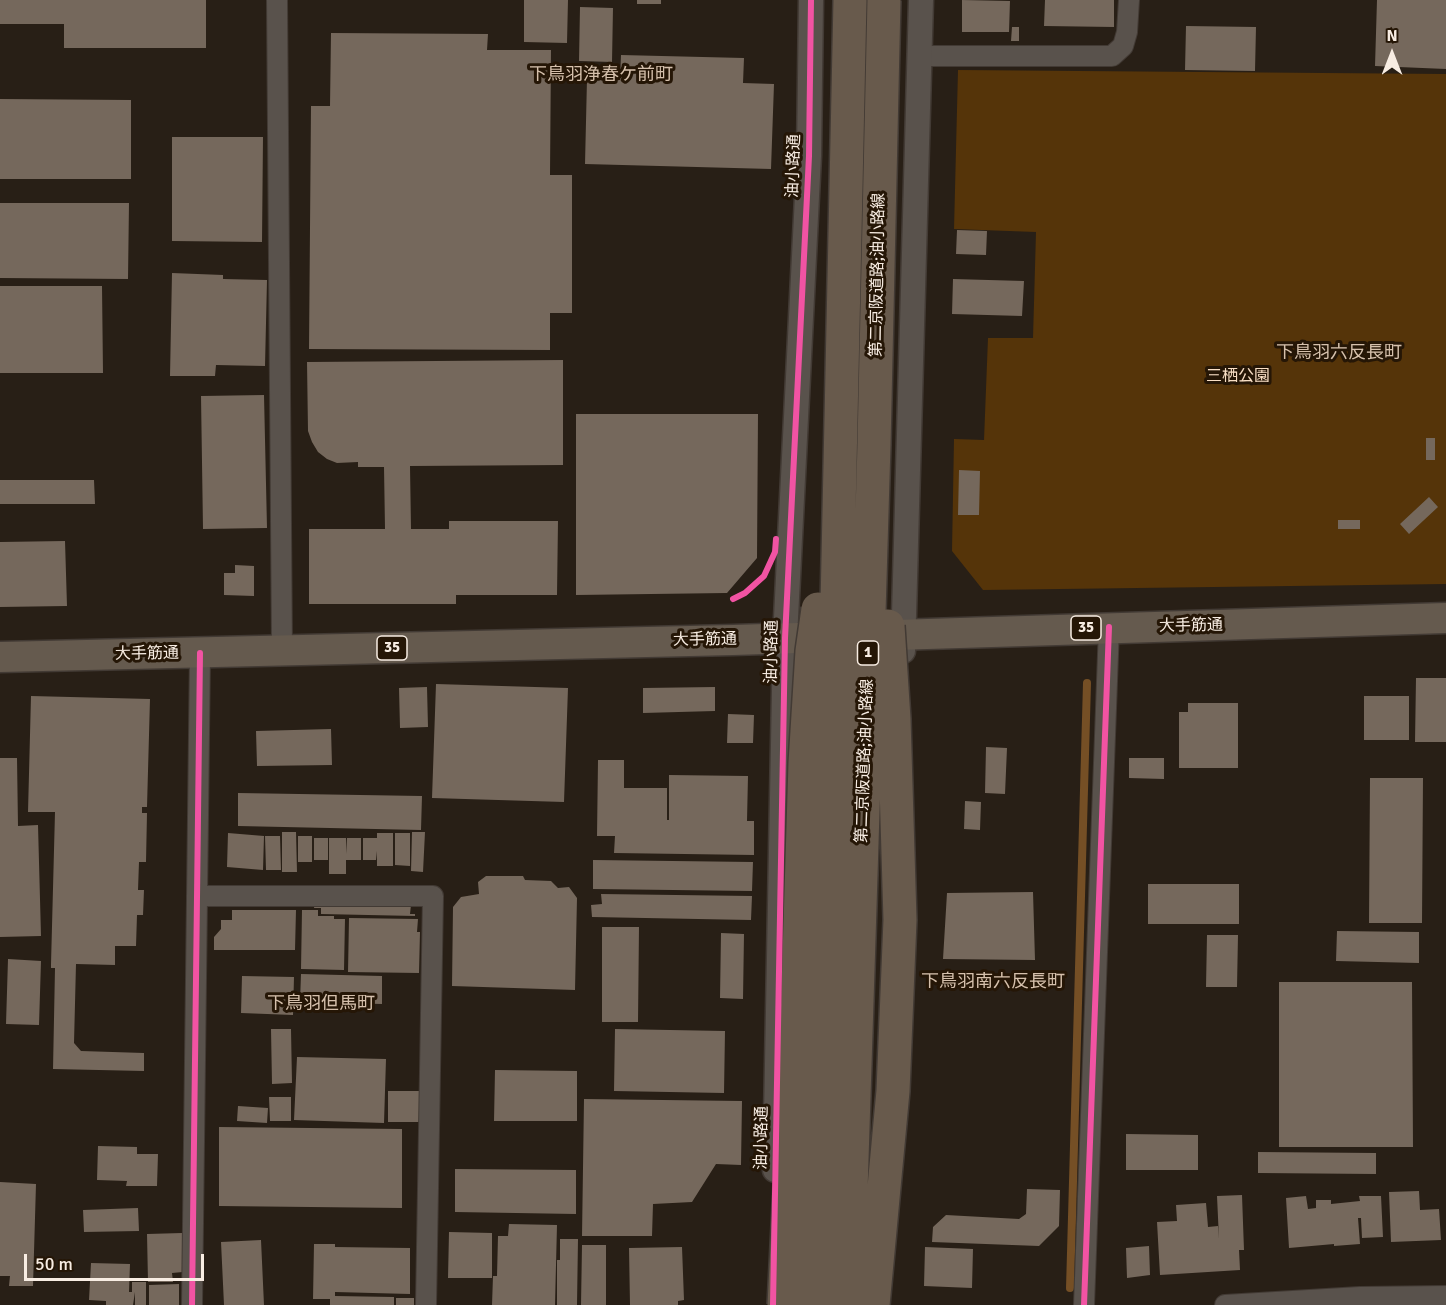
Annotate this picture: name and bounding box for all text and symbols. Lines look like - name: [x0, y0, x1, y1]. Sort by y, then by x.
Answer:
- north arrow: [1362, 24, 1422, 84]
- text: N: [1386, 26, 1398, 46]
- district label: 下鳥羽浄春ケ前町: [529, 64, 673, 86]
- street label: 油小路通: [783, 134, 805, 198]
- street label: 第二京阪道路;油小路線: [867, 193, 889, 357]
- district label: 下鳥羽六反長町: [1276, 342, 1402, 364]
- park label: 三栖公園: [1206, 367, 1270, 387]
- road number: 35: [1071, 616, 1101, 640]
- street label: 大手筋通: [1159, 616, 1223, 636]
- street label: 油小路通: [762, 620, 782, 684]
- street label: 大手筋通: [673, 630, 737, 650]
- road number: 35: [377, 636, 407, 660]
- road number: 1: [858, 641, 878, 665]
- street label: 大手筋通: [115, 644, 179, 664]
- street label: 第二京阪道路;油小路線: [853, 679, 877, 843]
- district label: 下鳥羽南六反長町: [921, 971, 1065, 993]
- district label: 下鳥羽但馬町: [267, 993, 375, 1015]
- street label: 油小路通: [752, 1106, 772, 1170]
- scale bar: [27, 1242, 207, 1280]
- text: 50 m: [35, 1253, 73, 1275]

